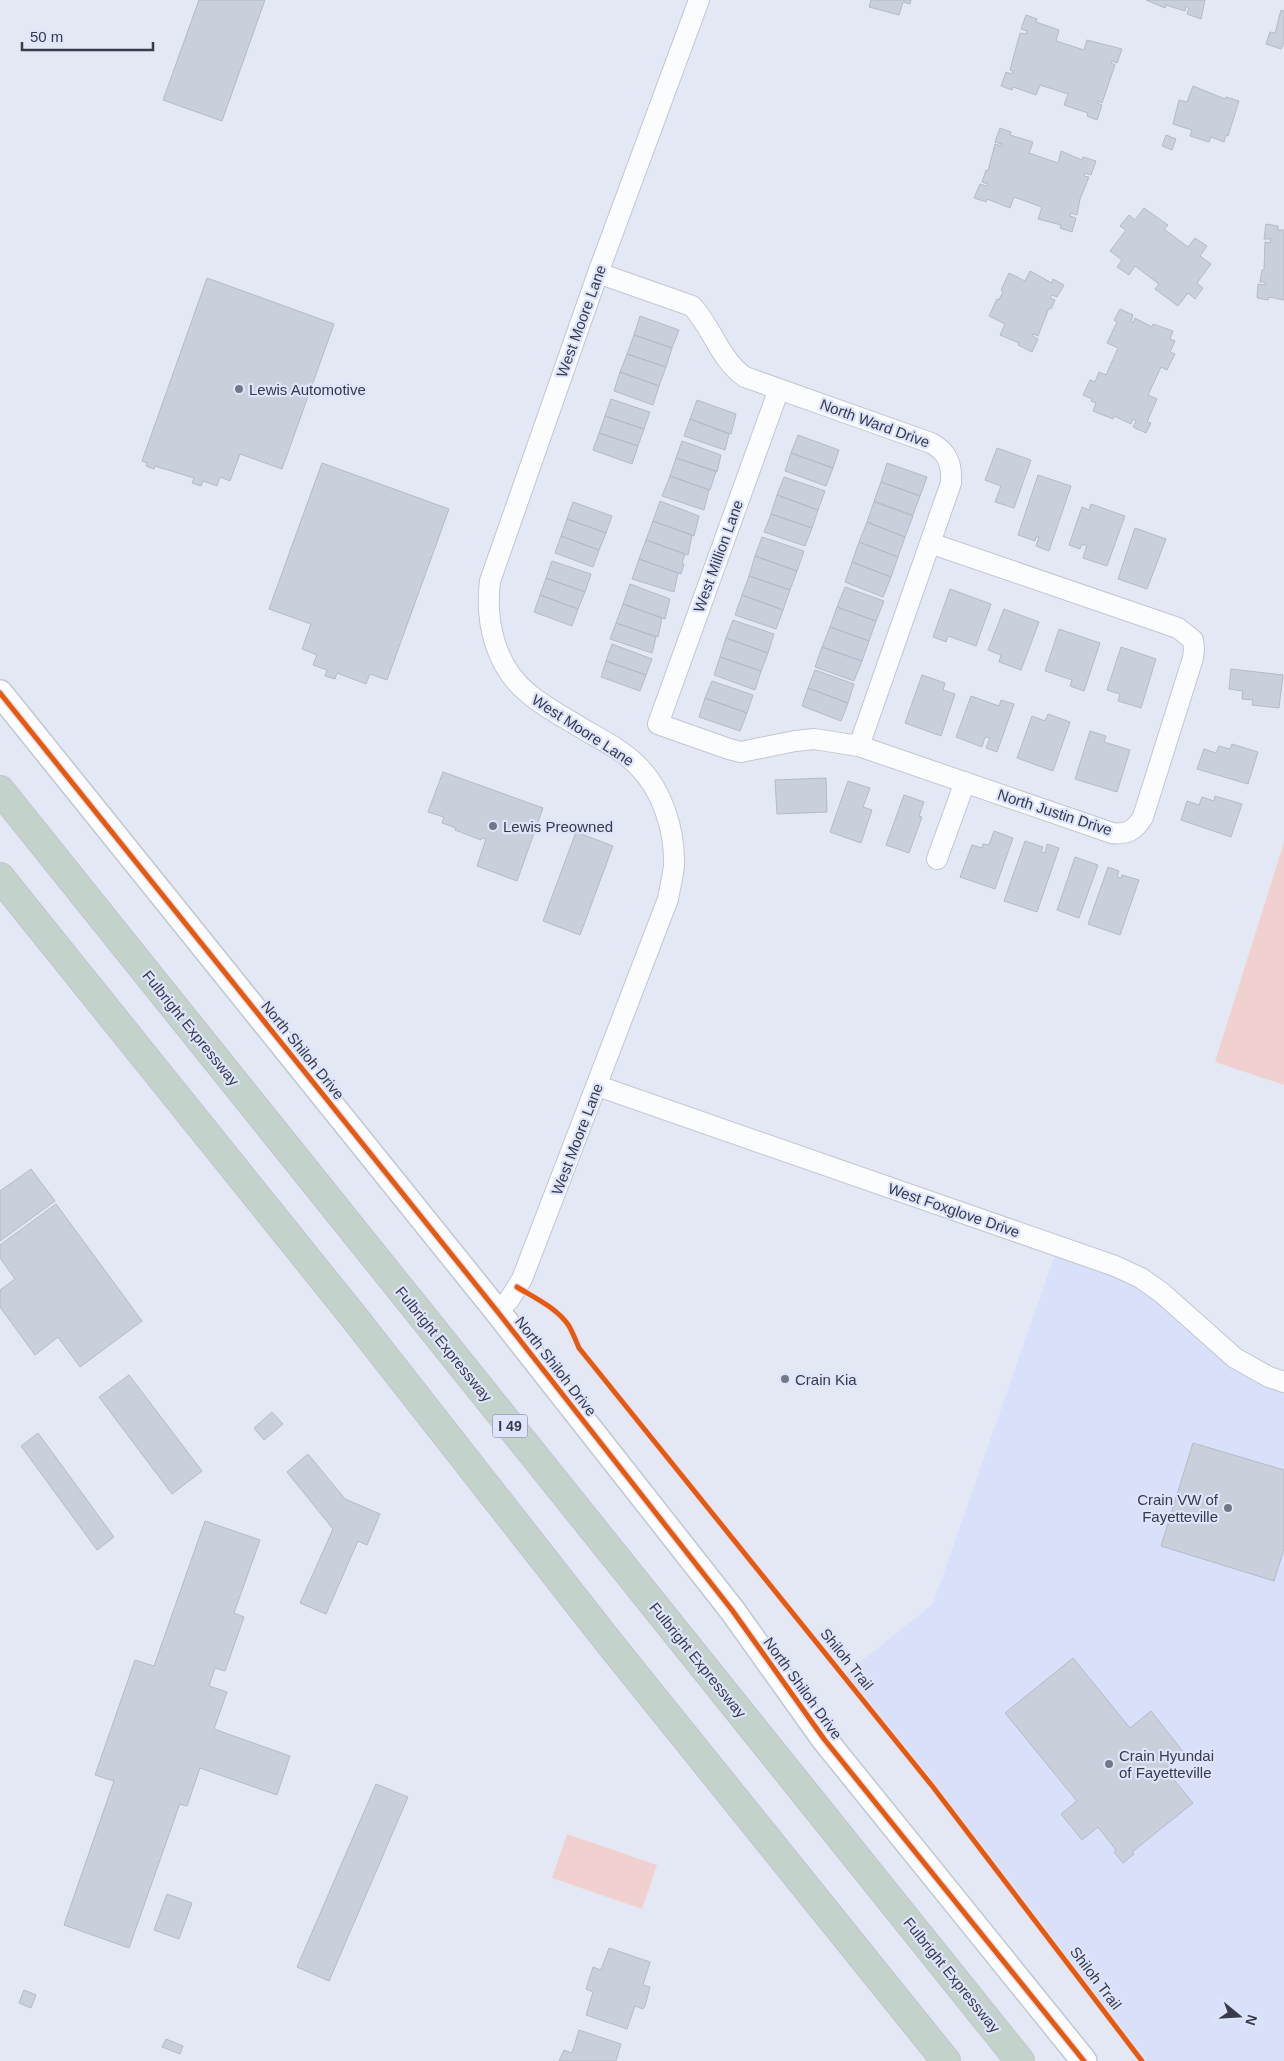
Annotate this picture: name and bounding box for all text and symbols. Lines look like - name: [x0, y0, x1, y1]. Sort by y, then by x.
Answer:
- scale bar: [22, 20, 154, 52]
- text: 50 m: [30, 28, 63, 45]
- street label: West Moore Lane: [553, 263, 609, 379]
- place label: Lewis Automotive: [249, 381, 366, 398]
- marker: Lewis Automotive: [233, 383, 245, 395]
- street label: North Ward Drive: [818, 395, 932, 451]
- street label: West Million Lane: [690, 498, 746, 614]
- street label: West Moore Lane: [529, 691, 637, 769]
- street label: North Justin Drive: [996, 785, 1114, 839]
- place label: Lewis Preowned: [503, 818, 613, 835]
- marker: Lewis Preowned: [487, 820, 499, 832]
- street label: Fulbright Expressway: [139, 967, 243, 1089]
- street label: North Shiloh Drive: [258, 997, 348, 1103]
- street label: West Moore Lane: [548, 1081, 606, 1197]
- street label: West Foxglove Drive: [886, 1179, 1022, 1241]
- street label: Fulbright Expressway: [392, 1283, 496, 1405]
- street label: North Shiloh Drive: [512, 1313, 600, 1419]
- place label: Crain Kia: [795, 1371, 857, 1388]
- marker: Crain Kia: [779, 1373, 791, 1385]
- road number: I 49: [492, 1414, 528, 1438]
- place label: Crain VW of Fayetteville: [1137, 1491, 1219, 1525]
- marker: Crain VW of Fayetteville: [1222, 1502, 1234, 1514]
- street label: Fulbright Expressway: [646, 1599, 750, 1721]
- street label: Shiloh Trail: [817, 1625, 877, 1693]
- street label: North Shiloh Drive: [760, 1634, 846, 1742]
- place label: Crain Hyundai of Fayetteville: [1119, 1747, 1214, 1781]
- marker: Crain Hyundai of Fayetteville: [1103, 1758, 1115, 1770]
- street label: Fulbright Expressway: [900, 1914, 1004, 2036]
- street label: Shiloh Trail: [1067, 1943, 1125, 2013]
- north arrow: [1214, 1991, 1264, 2041]
- text: N: [1242, 2013, 1261, 2027]

